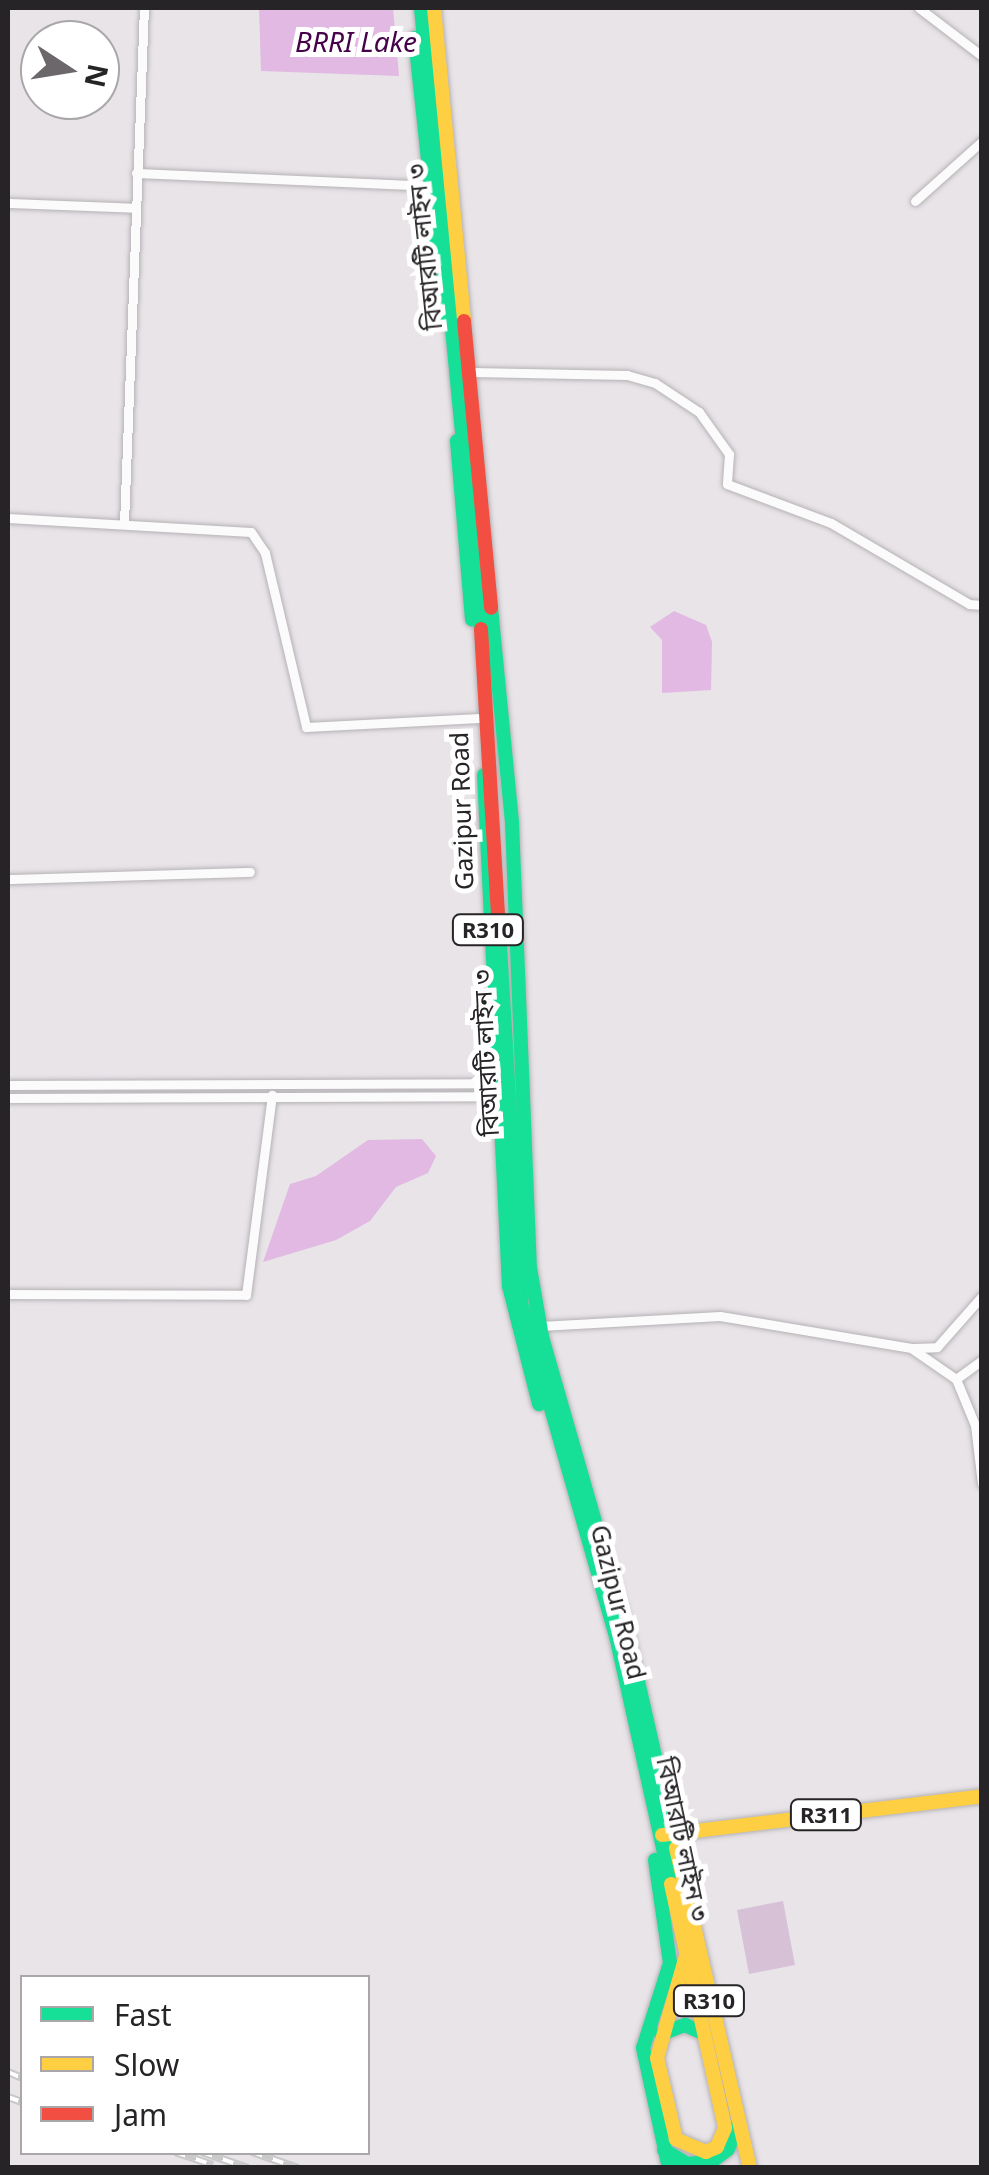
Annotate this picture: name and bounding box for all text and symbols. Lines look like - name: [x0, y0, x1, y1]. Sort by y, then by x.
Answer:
- north arrow: [20, 20, 120, 120]
- water label: BRRI Lake: [295, 24, 417, 58]
- text: N: [76, 61, 118, 91]
- street label: বিআরটি লাইন ৩: [400, 162, 448, 332]
- street label: Gazipur Road: [443, 731, 479, 891]
- road number: R310: [450, 913, 526, 947]
- street label: বিআরটি লাইন ৩: [466, 969, 504, 1137]
- street label: Gazipur Road: [585, 1522, 653, 1682]
- street label: বিআরটি লাইন ৩: [651, 1754, 715, 1924]
- road number: R311: [788, 1798, 864, 1832]
- legend: [20, 1975, 370, 2155]
- road number: R310: [672, 1984, 746, 2018]
- text: Fast: [114, 1994, 172, 2035]
- text: Slow: [114, 2044, 179, 2085]
- text: Jam: [114, 2094, 167, 2135]

